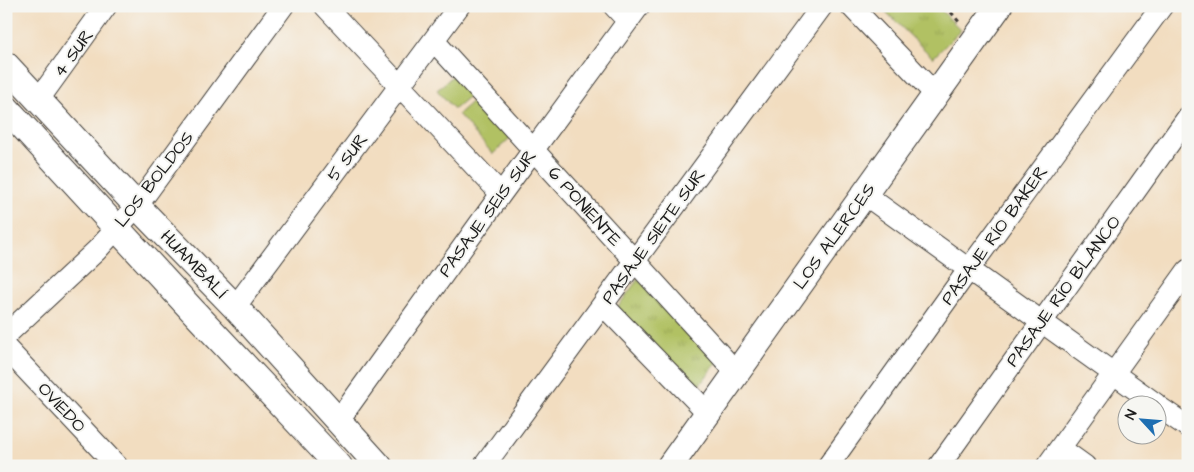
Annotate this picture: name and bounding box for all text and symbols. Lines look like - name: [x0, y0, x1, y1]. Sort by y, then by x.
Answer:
- street label: 4 SUR: [47, 24, 99, 82]
- street label: LOS BOLDOS: [109, 126, 200, 233]
- street label: 5 SUR: [321, 128, 374, 187]
- street label: PASAJE SEIS SUR: [433, 145, 542, 282]
- street label: PASAJE RÍO BAKER: [935, 160, 1054, 310]
- street label: 6 PONIENTE: [542, 161, 628, 252]
- street label: PASAJE SIETE SUR: [596, 163, 711, 309]
- street label: LOS ALERCES: [787, 178, 881, 295]
- street label: PASAJE RÍO BLANCO: [1000, 211, 1127, 372]
- street label: HUAMBALÍ: [154, 224, 233, 304]
- street label: OVIEDO: [32, 377, 91, 438]
- north arrow: [1116, 394, 1166, 444]
- text: N: [1120, 406, 1142, 423]

